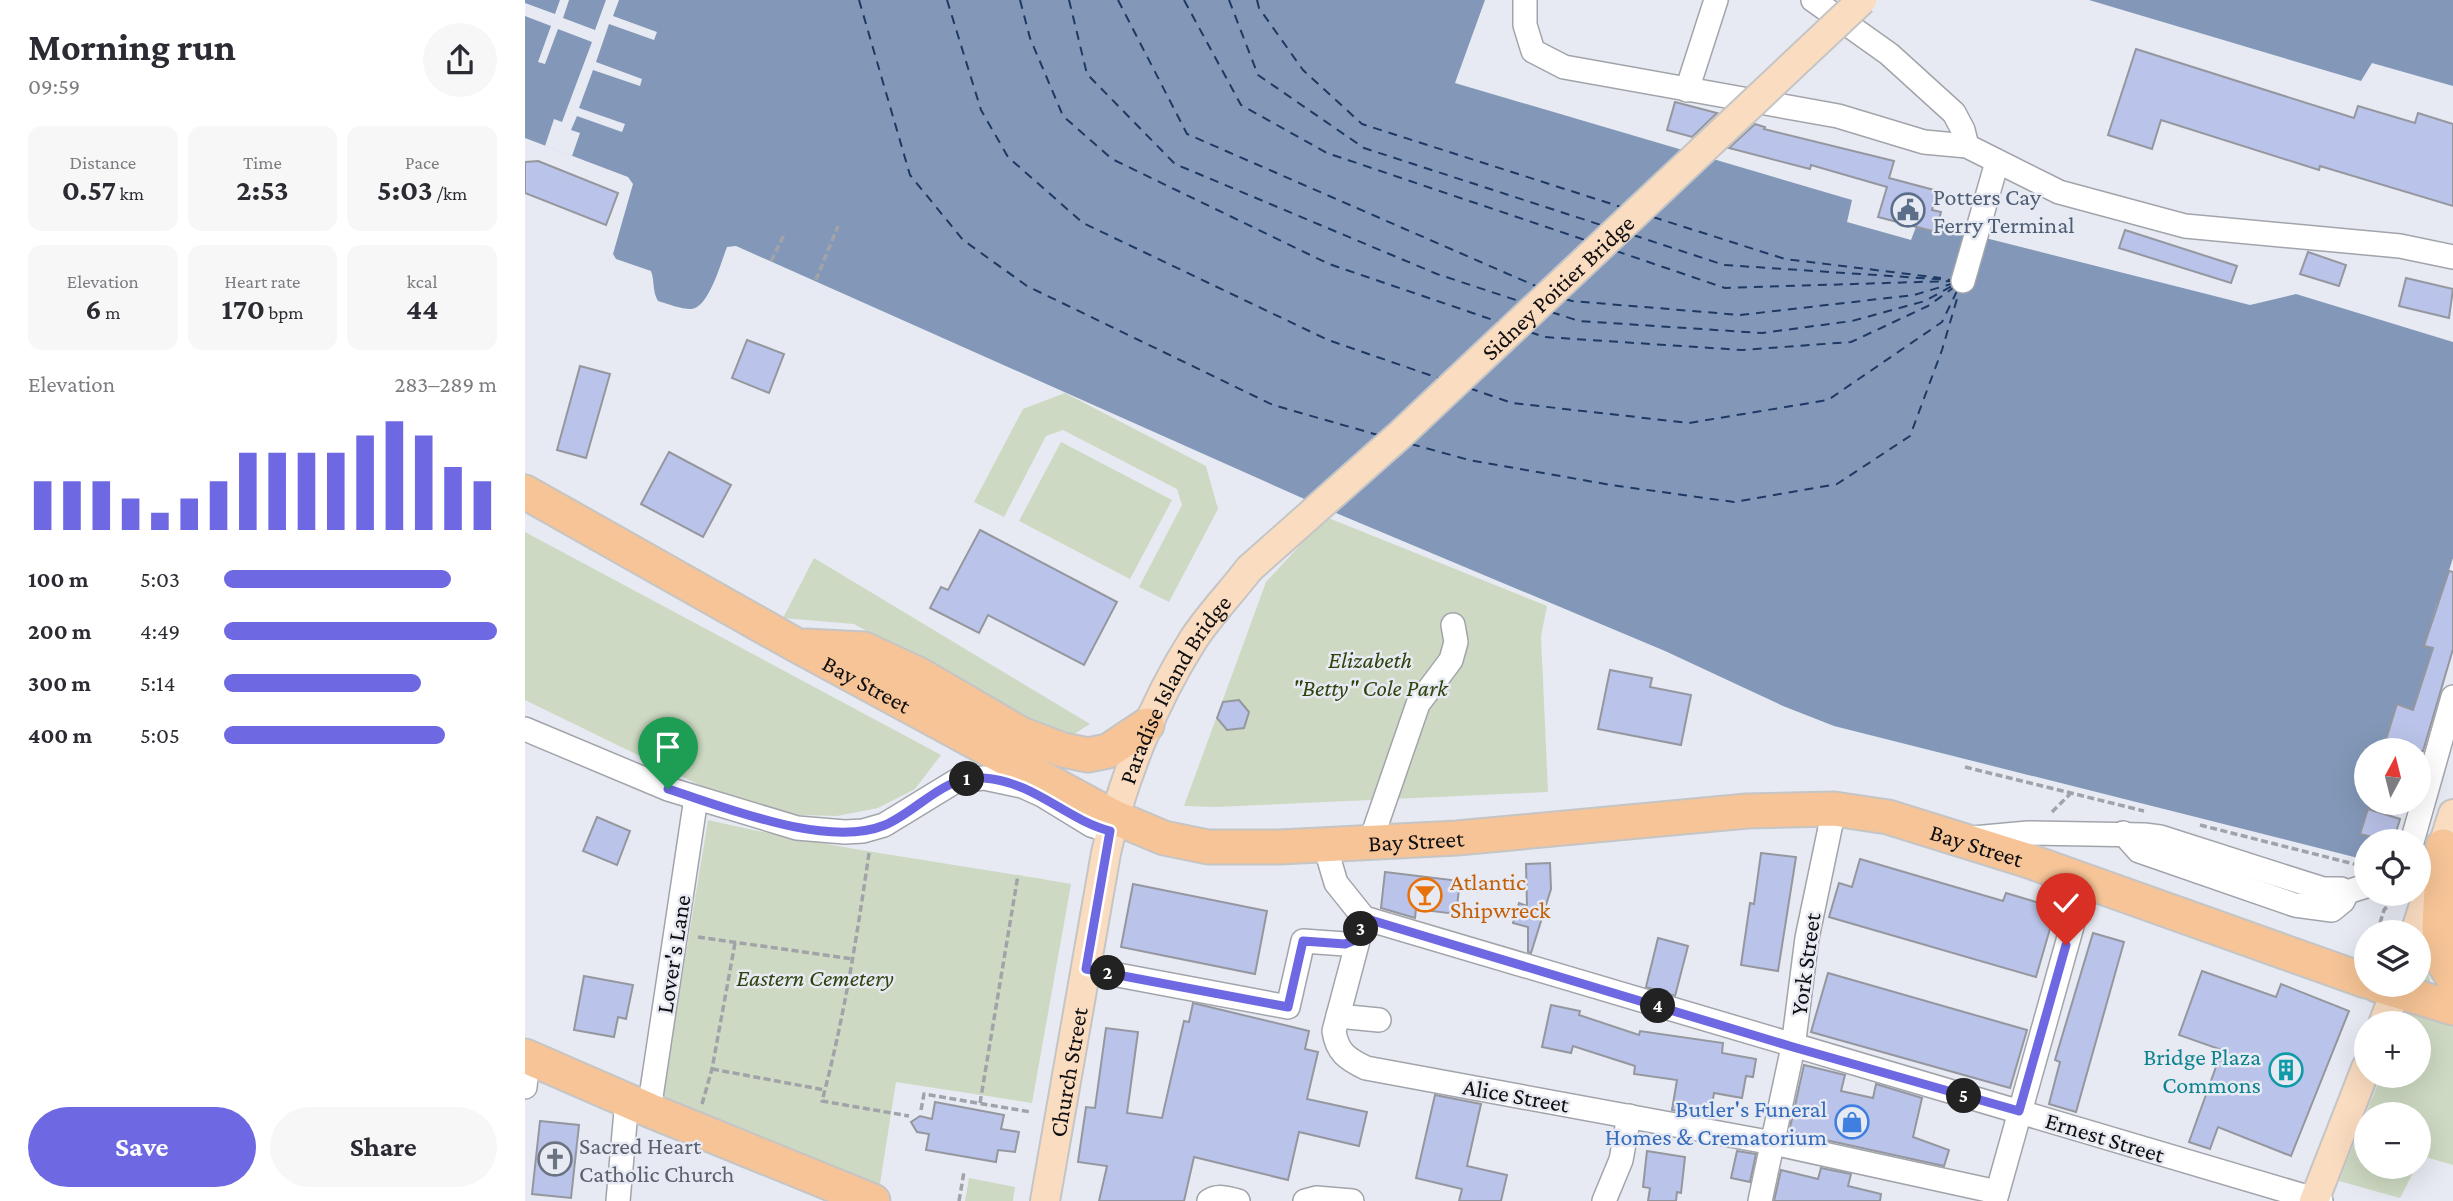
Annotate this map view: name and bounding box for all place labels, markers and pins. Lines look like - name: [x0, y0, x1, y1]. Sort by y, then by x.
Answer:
- place label: Potters Cay Ferry Terminal: [1933, 183, 2075, 238]
- public building icon: Potters Cay Ferry Terminal: [1889, 191, 1927, 229]
- pin: [638, 717, 698, 789]
- pin: 1: [949, 762, 985, 796]
- place label: Atlantic Shipwreck: [1450, 868, 1551, 923]
- pin: [2036, 873, 2096, 945]
- bar icon: Atlantic Shipwreck: [1406, 876, 1444, 914]
- pin: 3: [1343, 912, 1379, 946]
- pin: 2: [1091, 956, 1125, 990]
- pin: 4: [1641, 988, 1675, 1024]
- place label: Bridge Plaza Commons: [2143, 1043, 2261, 1098]
- building icon: Bridge Plaza Commons: [2267, 1051, 2305, 1089]
- pin: 5: [1947, 1078, 1981, 1114]
- place label: Butler's Funeral Homes & Crematorium: [1605, 1095, 1827, 1150]
- shop icon: Butler's Funeral Homes & Crematorium: [1833, 1103, 1871, 1141]
- place label: Sacred Heart Catholic Church: [579, 1132, 735, 1187]
- church icon: Sacred Heart Catholic Church: [536, 1140, 574, 1178]

